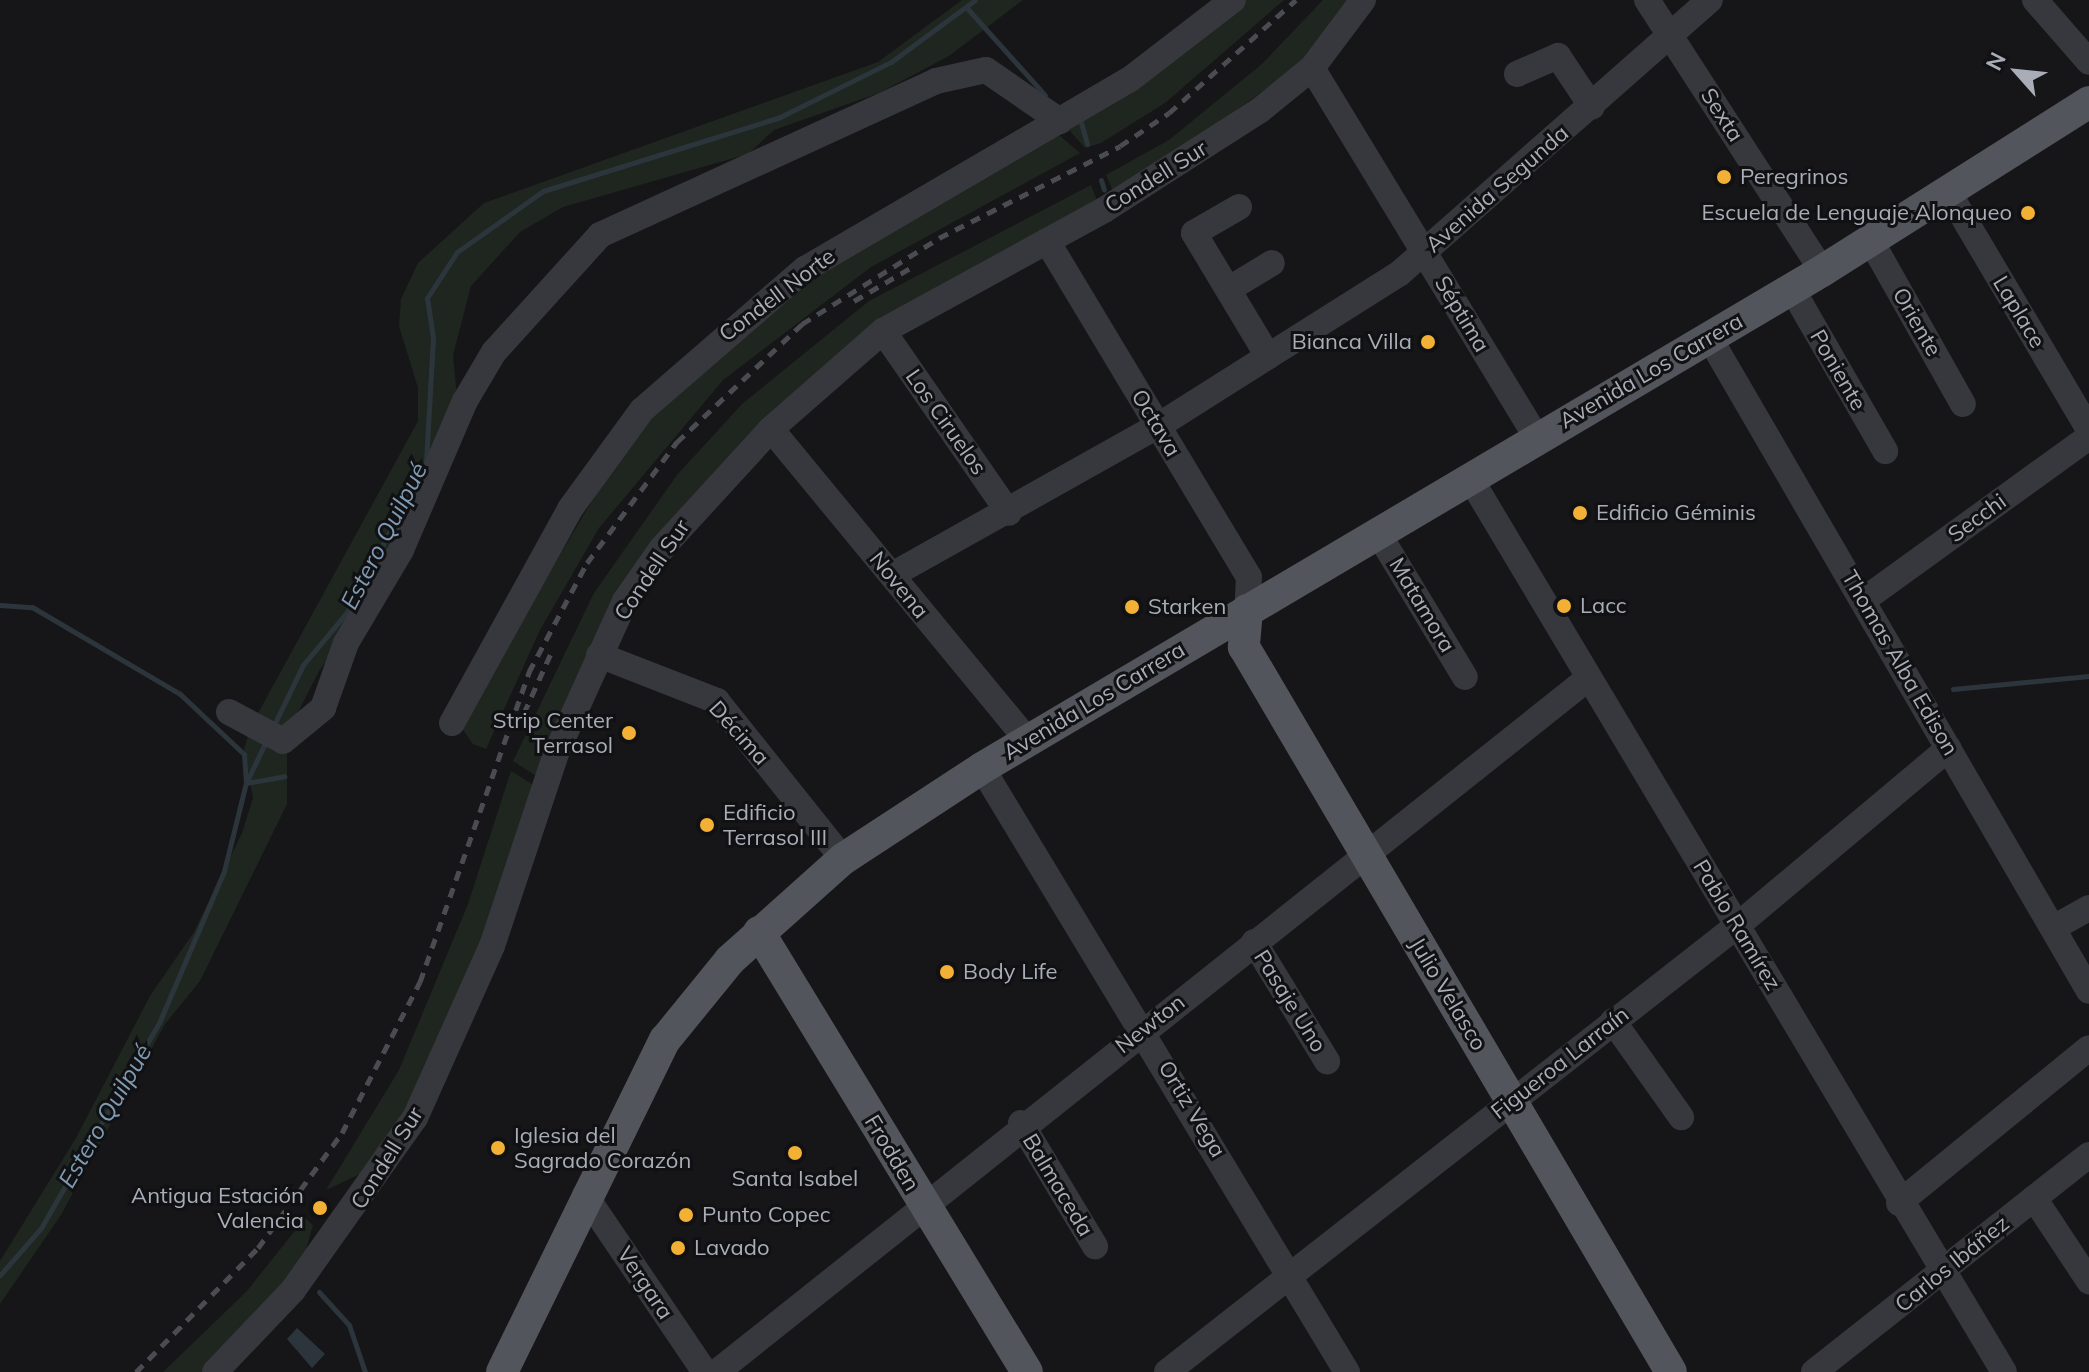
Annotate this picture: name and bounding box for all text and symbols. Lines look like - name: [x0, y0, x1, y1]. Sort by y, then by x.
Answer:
- north arrow: [1977, 32, 2057, 112]
- text: N: [1979, 47, 2012, 75]
- street label: Sexta: [1695, 83, 1749, 147]
- street label: Avenida Segunda: [1420, 120, 1574, 258]
- street label: Condell Sur: [1100, 135, 1212, 219]
- place label: Peregrinos: [1740, 164, 1848, 190]
- marker: Peregrinos: [1715, 168, 1733, 186]
- place label: Escuela de Lenguaje Alonqueo: [1702, 200, 2012, 226]
- marker: Escuela de Lenguaje Alonqueo: [2019, 204, 2037, 222]
- street label: Condell Norte: [714, 243, 840, 347]
- street label: Séptima: [1429, 271, 1495, 357]
- street label: Laplace: [1987, 271, 2051, 353]
- street label: Oriente: [1887, 283, 1947, 361]
- street label: Avenida Los Carrera: [1555, 308, 1747, 434]
- street label: Poniente: [1804, 325, 1872, 415]
- place label: Bianca Villa: [1292, 329, 1412, 355]
- marker: Bianca Villa: [1419, 333, 1437, 351]
- street label: Los Ciruelos: [900, 364, 992, 480]
- street label: Octava: [1126, 385, 1186, 461]
- water label: Estero Quilpué: [335, 458, 433, 614]
- street label: Secchi: [1943, 488, 2011, 548]
- place label: Edificio Géminis: [1596, 500, 1756, 526]
- marker: Edificio Géminis: [1571, 504, 1589, 522]
- street label: Condell Sur: [609, 515, 695, 625]
- street label: Novena: [864, 546, 934, 624]
- street label: Matamora: [1383, 553, 1461, 657]
- street label: Thomas Alba Edison: [1836, 566, 1964, 760]
- place label: Lacc: [1580, 593, 1627, 619]
- place label: Starken: [1148, 594, 1226, 620]
- marker: Lacc: [1555, 597, 1573, 615]
- marker: Starken: [1123, 598, 1141, 616]
- street label: Avenida Los Carrera: [998, 636, 1190, 766]
- street label: Décima: [703, 696, 775, 770]
- place label: Strip Center Terrasol: [493, 707, 613, 758]
- marker: Strip Center Terrasol: [620, 724, 638, 742]
- place label: Edificio Terrasol III: [723, 799, 827, 850]
- marker: Edificio Terrasol III: [698, 816, 716, 834]
- street label: Pablo Ramírez: [1688, 855, 1786, 995]
- street label: Julio Velasco: [1404, 933, 1492, 1055]
- street label: Pasaje Uno: [1248, 945, 1332, 1057]
- place label: Body Life: [963, 959, 1057, 985]
- marker: Body Life: [938, 963, 956, 981]
- street label: Newton: [1110, 989, 1190, 1059]
- street label: Figueroa Larraín: [1486, 1001, 1634, 1125]
- water label: Estero Quilpué: [52, 1039, 158, 1193]
- street label: Ortiz Vega: [1153, 1056, 1231, 1162]
- street label: Condell Sur: [345, 1102, 429, 1214]
- street label: Frodden: [859, 1110, 925, 1196]
- place label: Iglesia del Sagrado Corazón: [514, 1122, 691, 1174]
- street label: Balmaceda: [1017, 1129, 1099, 1241]
- marker: Iglesia del Sagrado Corazón: [489, 1139, 507, 1157]
- marker: Santa Isabel: [786, 1144, 804, 1162]
- place label: Santa Isabel: [732, 1166, 858, 1192]
- place label: Antigua Estación Valencia: [131, 1182, 304, 1234]
- marker: Antigua Estación Valencia: [311, 1199, 329, 1217]
- place label: Punto Copec: [702, 1202, 831, 1228]
- marker: Punto Copec: [677, 1206, 695, 1224]
- street label: Carlos Ibáñez: [1890, 1210, 2014, 1318]
- place label: Lavado: [694, 1235, 770, 1261]
- marker: Lavado: [669, 1239, 687, 1257]
- street label: Vergara: [611, 1242, 679, 1324]

